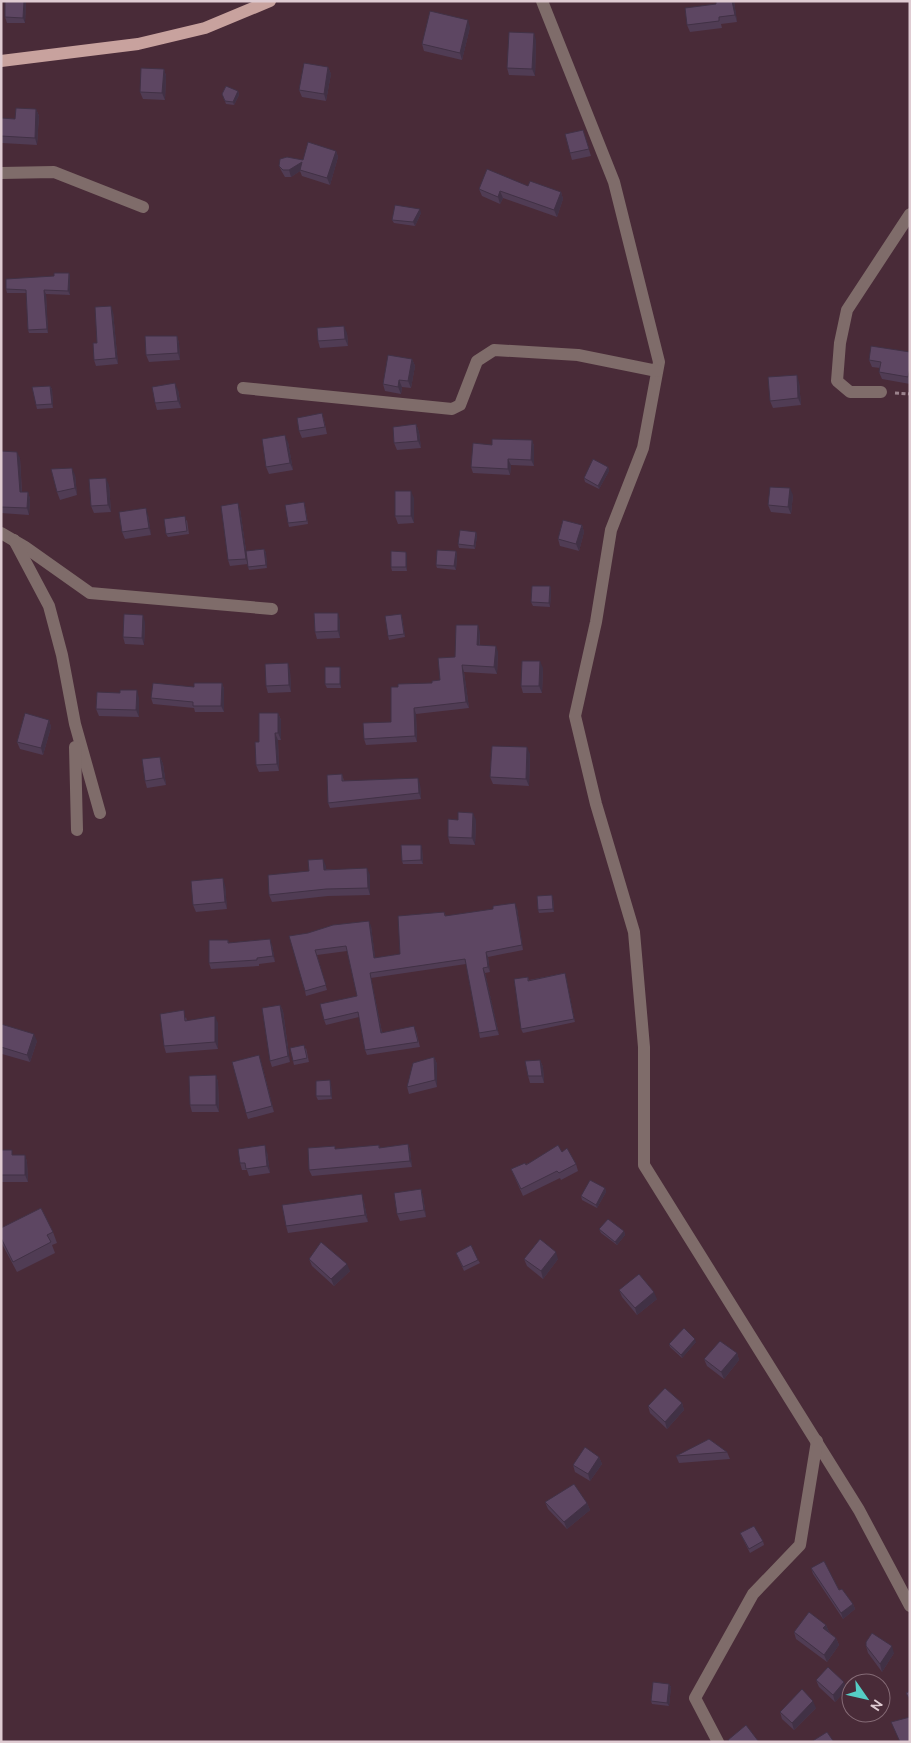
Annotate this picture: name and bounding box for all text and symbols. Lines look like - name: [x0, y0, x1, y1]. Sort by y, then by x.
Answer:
- north arrow: [841, 1673, 891, 1723]
- text: N: [867, 1696, 886, 1714]

